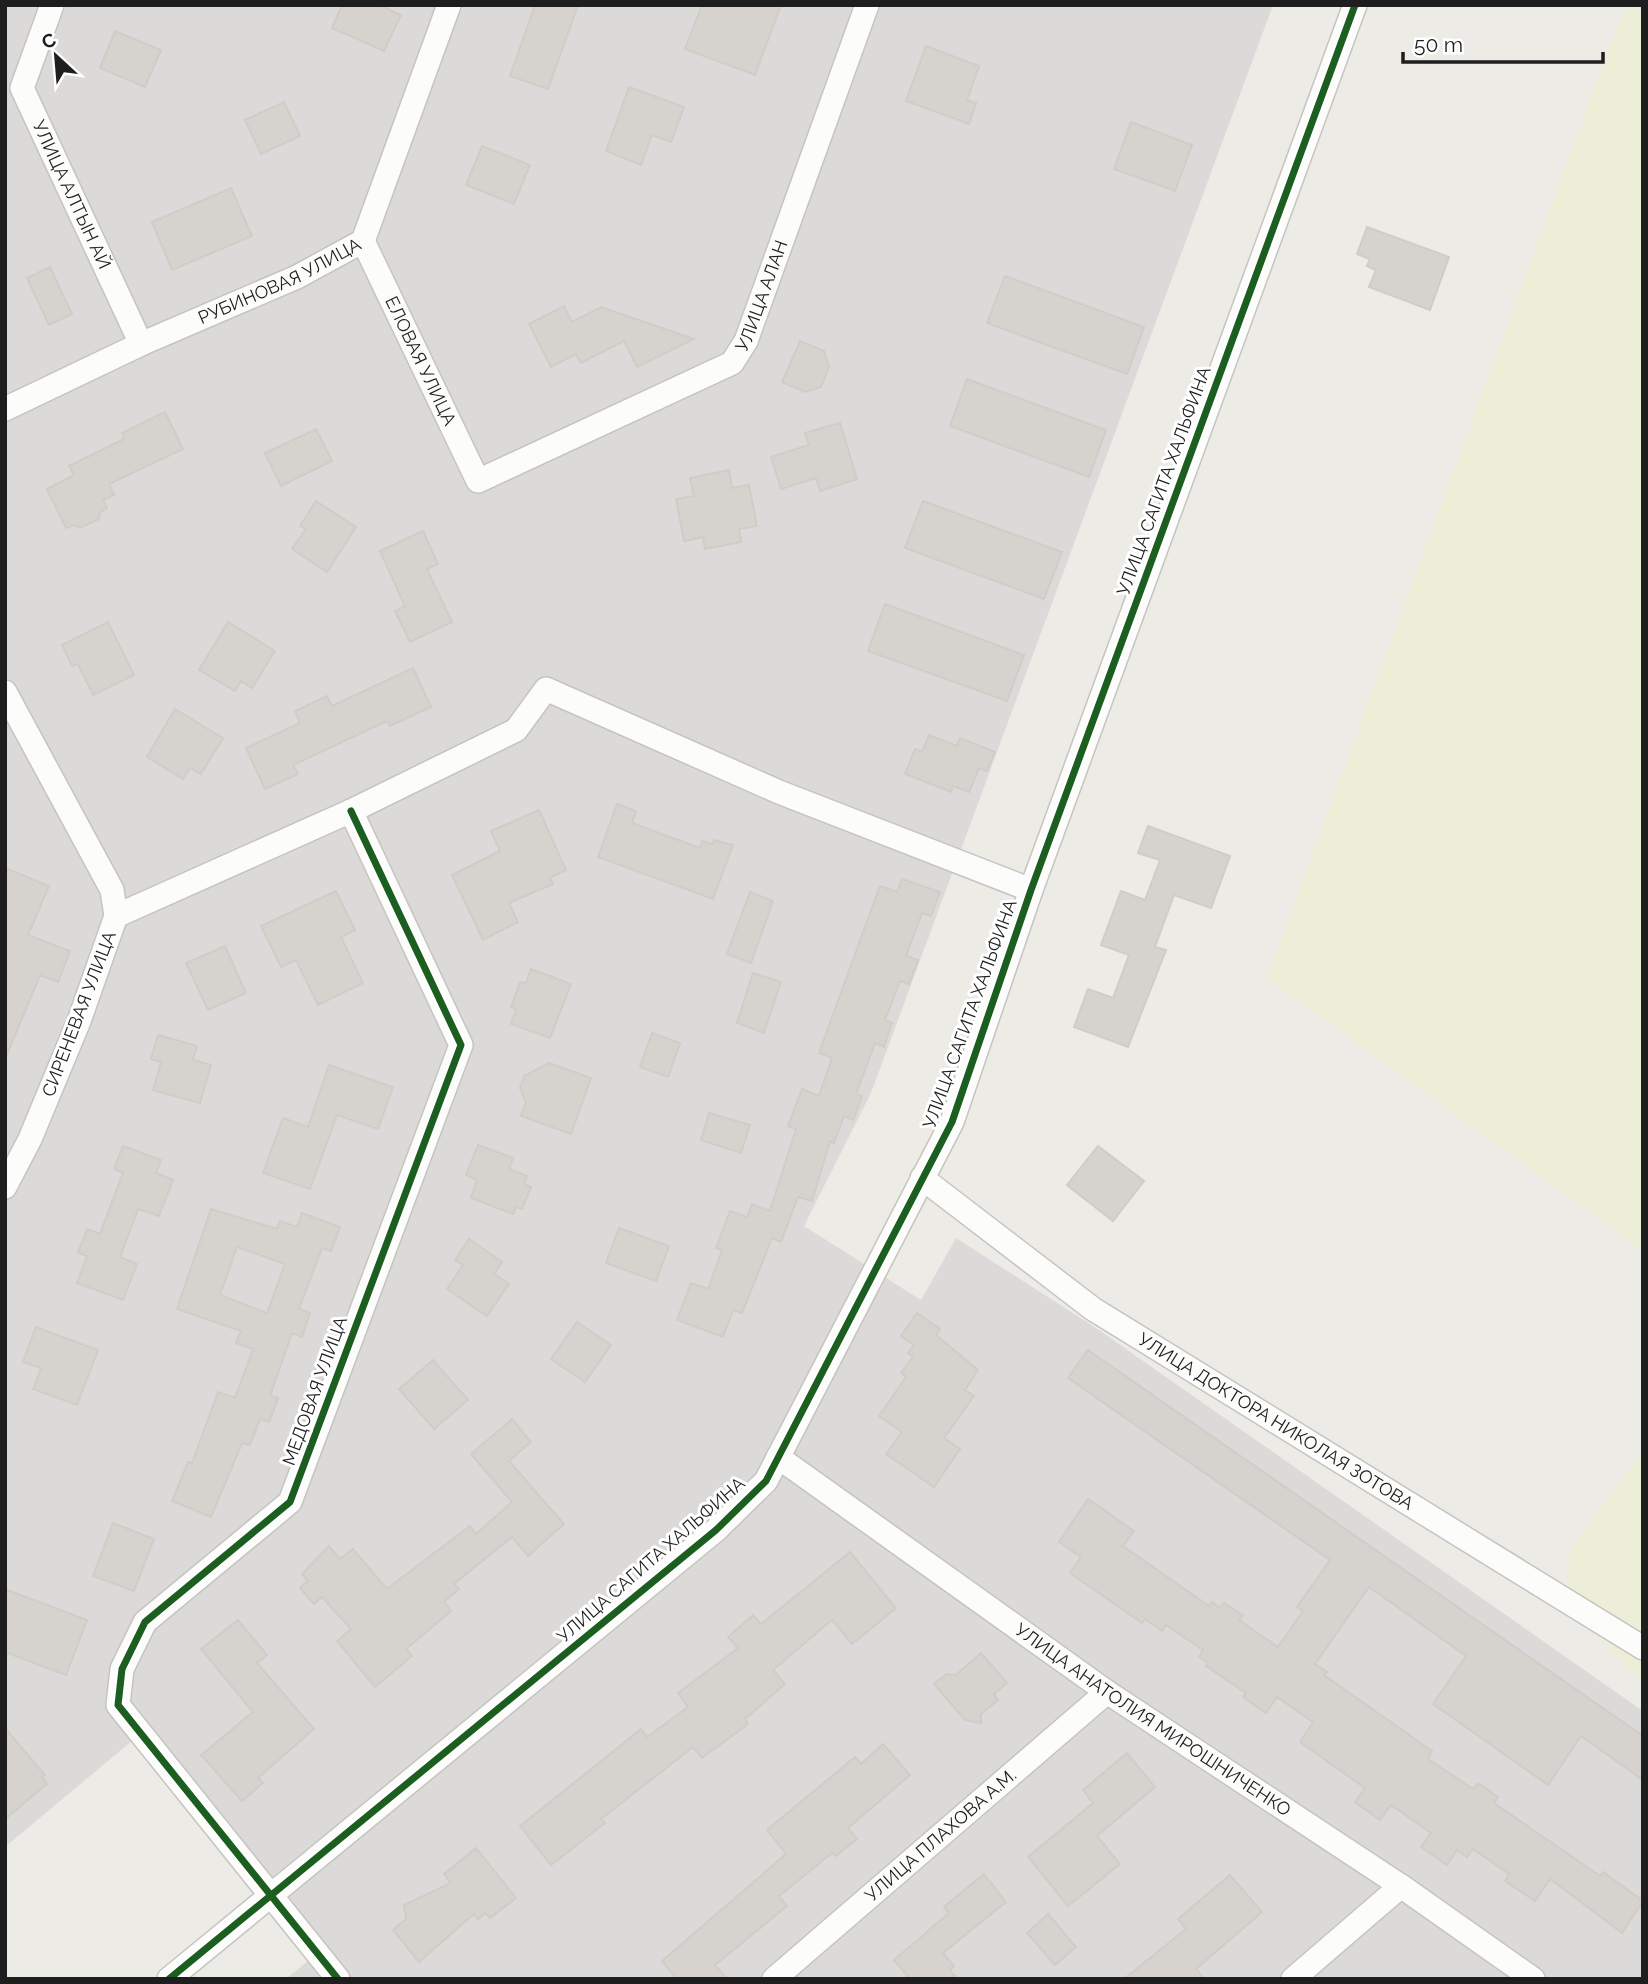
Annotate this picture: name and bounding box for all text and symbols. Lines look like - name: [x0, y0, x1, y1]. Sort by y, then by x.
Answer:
- north arrow: [21, 21, 91, 91]
- scale bar: [1403, 21, 1602, 65]
- text: С: [38, 28, 59, 53]
- text: 50 m: [1414, 32, 1463, 57]
- street label: УЛИЦА АЛТЫН АЙ: [29, 117, 116, 272]
- street label: РУБИНОВАЯ УЛИЦА: [195, 233, 364, 328]
- street label: УЛИЦА АЛАН: [731, 237, 791, 356]
- street label: ЕЛОВАЯ УЛИЦА: [381, 293, 461, 429]
- street label: УЛИЦА САГИТА ХАЛЬФИНА: [1112, 364, 1215, 598]
- street label: УЛИЦА САГИТА ХАЛЬФИНА: [918, 897, 1021, 1131]
- street label: СИРЕНЕВАЯ УЛИЦА: [37, 928, 120, 1100]
- street label: МЕДОВАЯ УЛИЦА: [278, 1314, 351, 1468]
- street label: УЛИЦА ДОКТОРА НИКОЛАЯ ЗОТОВА: [1134, 1328, 1418, 1514]
- street label: УЛИЦА САГИТА ХАЛЬФИНА: [553, 1472, 749, 1647]
- street label: УЛИЦА АНАТОЛИЯ МИРОШНИЧЕНКО: [1011, 1619, 1295, 1820]
- street label: УЛИЦА ПЛАХОВА А.М.: [861, 1764, 1020, 1906]

